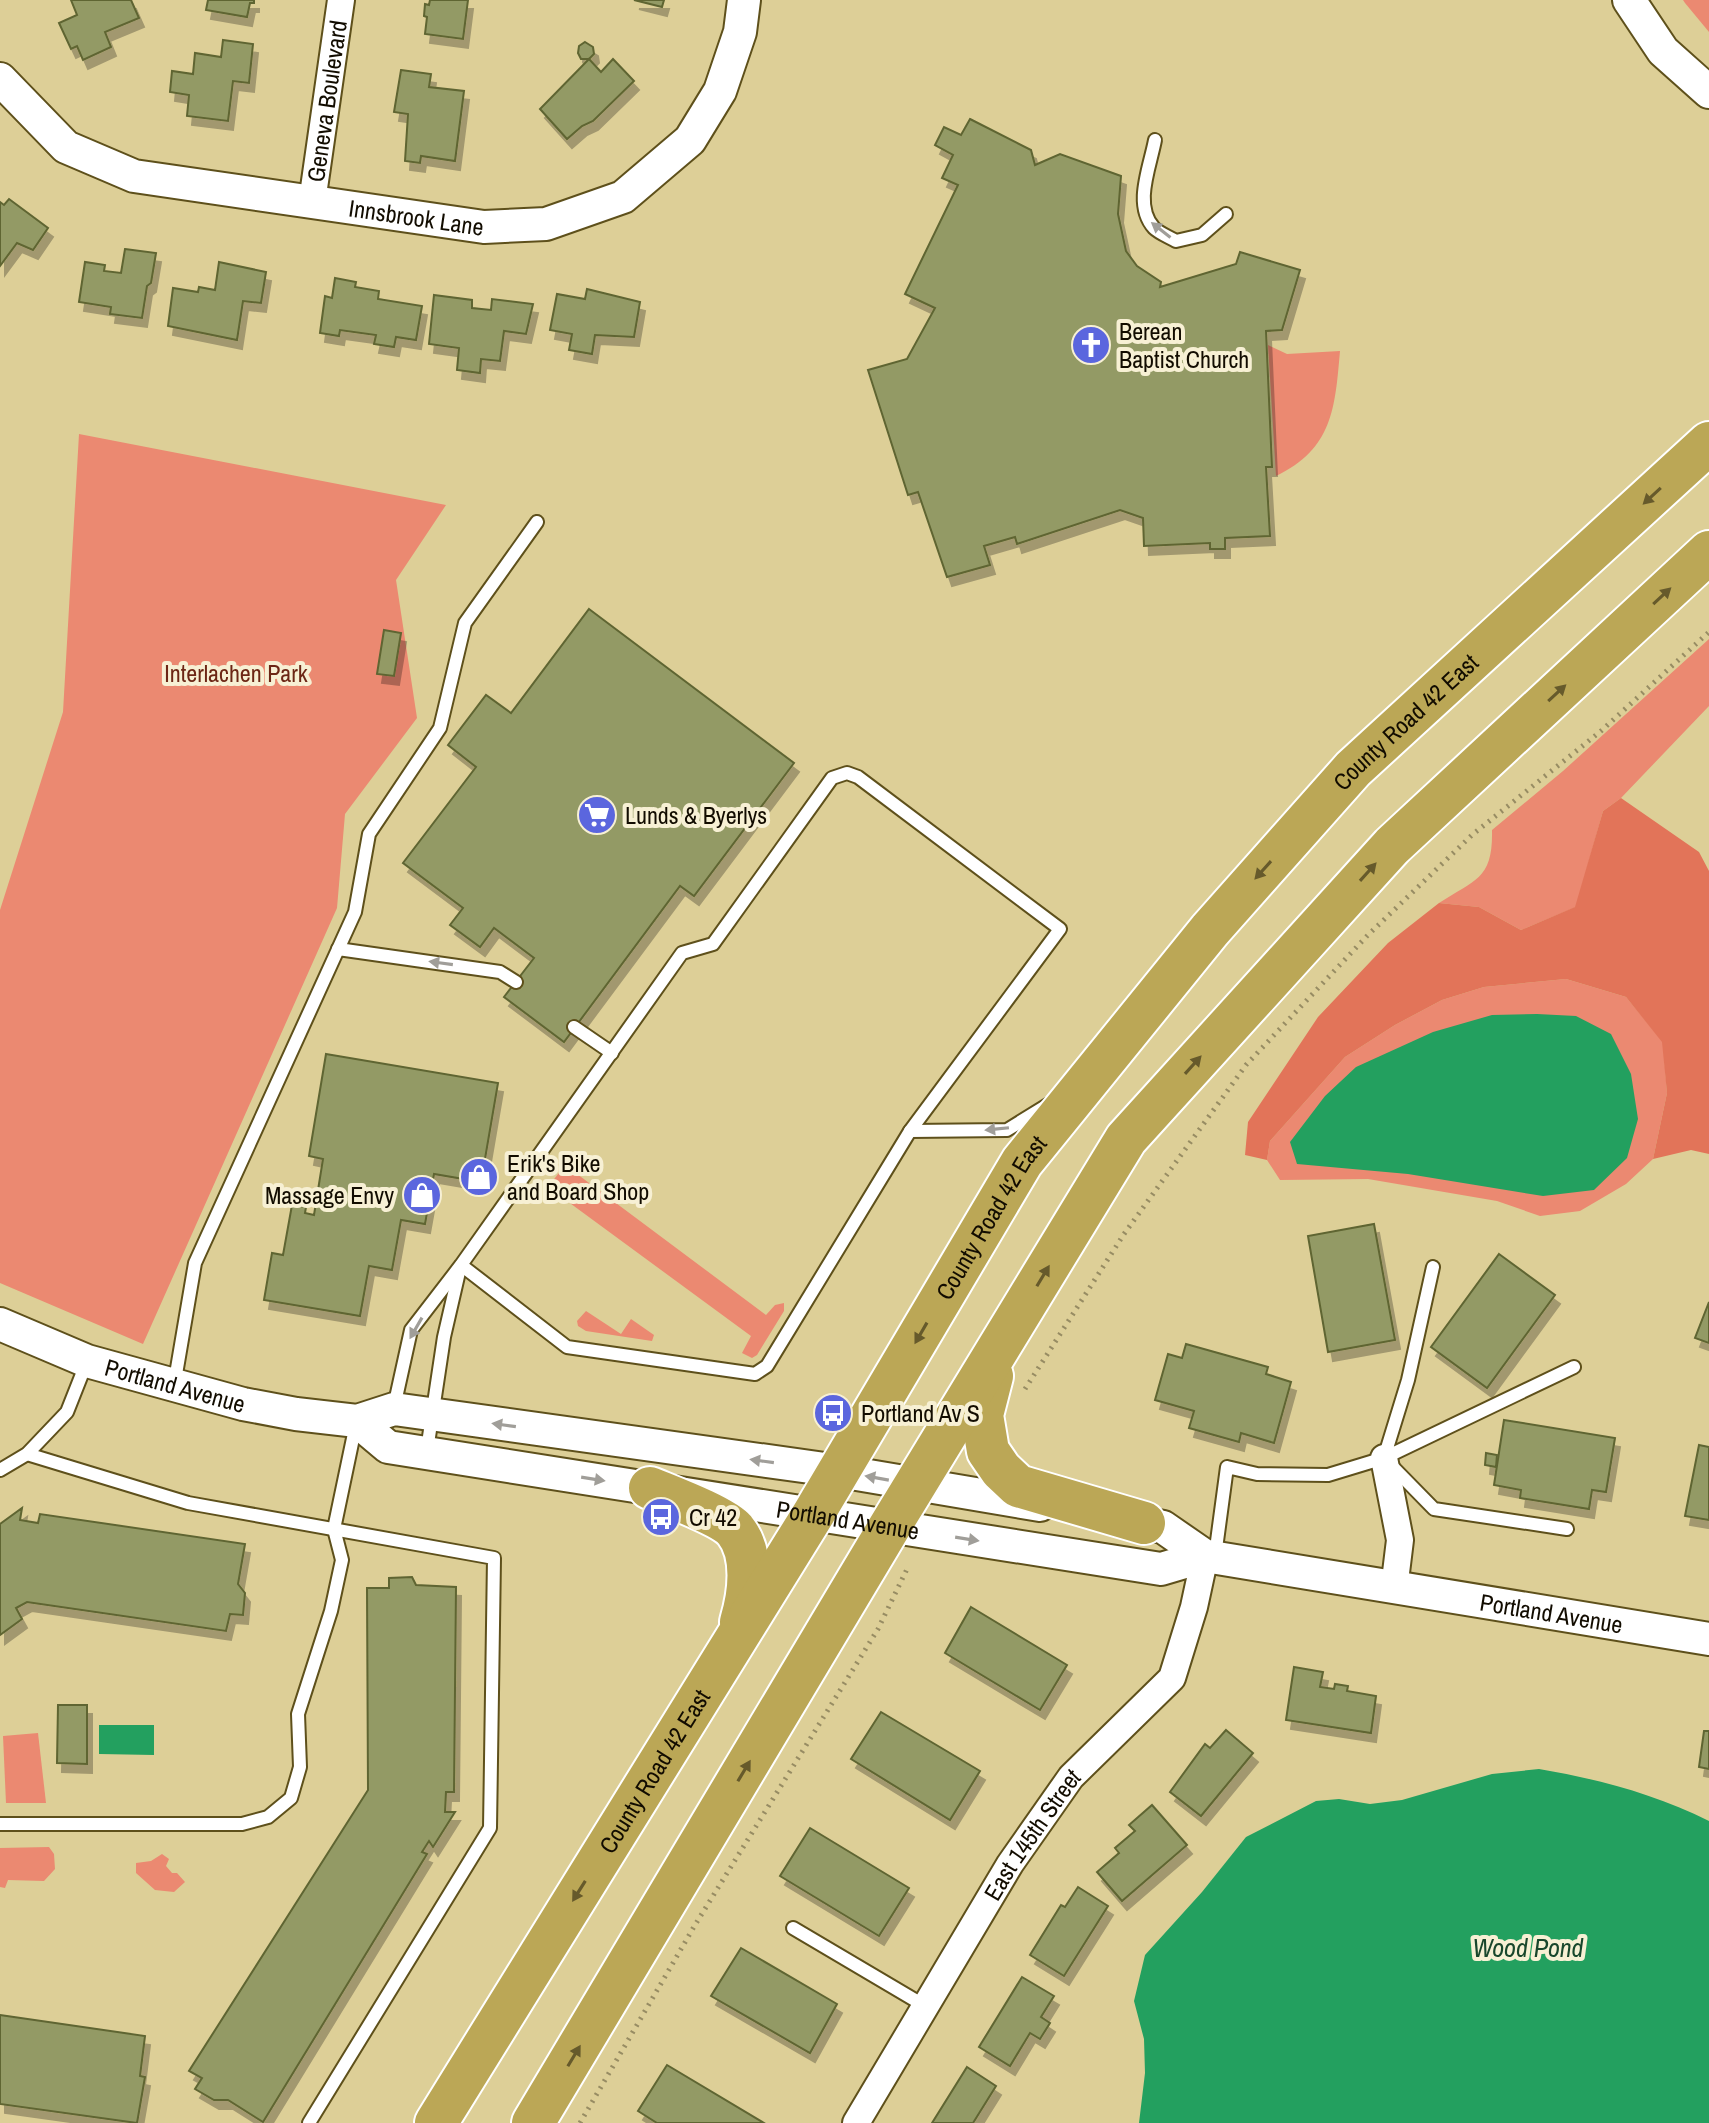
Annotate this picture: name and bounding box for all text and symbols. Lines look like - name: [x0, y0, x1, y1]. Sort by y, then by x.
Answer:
- street label: Geneva Boulevard: [299, 18, 354, 184]
- street label: Innsbrook Lane: [347, 192, 486, 243]
- one-way arrow: [1151, 223, 1171, 239]
- place label: Berean Baptist Church: [1119, 315, 1249, 375]
- church icon: Berean Baptist Church: [1070, 324, 1112, 366]
- one-way arrow: [1642, 486, 1661, 504]
- one-way arrow: [1652, 587, 1671, 605]
- street label: County Road 42 East: [1326, 646, 1485, 797]
- park label: Interlachen Park: [164, 657, 308, 689]
- one-way arrow: [1547, 685, 1566, 703]
- supermarket icon: Lunds & Byerlys: [576, 794, 618, 836]
- place label: Lunds & Byerlys: [625, 799, 767, 831]
- one-way arrow: [1255, 861, 1273, 880]
- one-way arrow: [1359, 862, 1377, 882]
- one-way arrow: [429, 956, 454, 969]
- one-way arrow: [1184, 1055, 1202, 1074]
- one-way arrow: [985, 1123, 1010, 1136]
- street label: County Road 42 East: [928, 1128, 1054, 1305]
- place label: Erik's Bike and Board Shop: [507, 1147, 649, 1207]
- shop icon: Erik's Bike and Board Shop: [458, 1156, 500, 1198]
- shop icon: Massage Envy: [401, 1174, 443, 1216]
- place label: Massage Envy: [265, 1179, 394, 1211]
- one-way arrow: [1036, 1265, 1050, 1287]
- one-way arrow: [409, 1316, 423, 1339]
- one-way arrow: [914, 1322, 928, 1345]
- street label: Portland Avenue: [101, 1351, 249, 1420]
- bus stop icon: Portland Av S: [812, 1392, 854, 1434]
- place label: Portland Av S: [861, 1397, 980, 1429]
- one-way arrow: [491, 1418, 516, 1431]
- one-way arrow: [749, 1454, 774, 1467]
- one-way arrow: [865, 1471, 890, 1484]
- one-way arrow: [581, 1473, 606, 1486]
- street label: Portland Avenue: [774, 1493, 922, 1547]
- bus stop icon: Cr 42: [640, 1496, 682, 1538]
- place label: Cr 42: [689, 1501, 737, 1533]
- one-way arrow: [955, 1533, 980, 1545]
- street label: Portland Avenue: [1478, 1586, 1625, 1641]
- street label: County Road 42 East: [591, 1683, 717, 1859]
- one-way arrow: [737, 1760, 751, 1782]
- street label: East 145th Street: [976, 1761, 1087, 1906]
- one-way arrow: [573, 1880, 587, 1902]
- water label: Wood Pond: [1473, 1930, 1584, 1965]
- one-way arrow: [566, 2045, 580, 2067]

